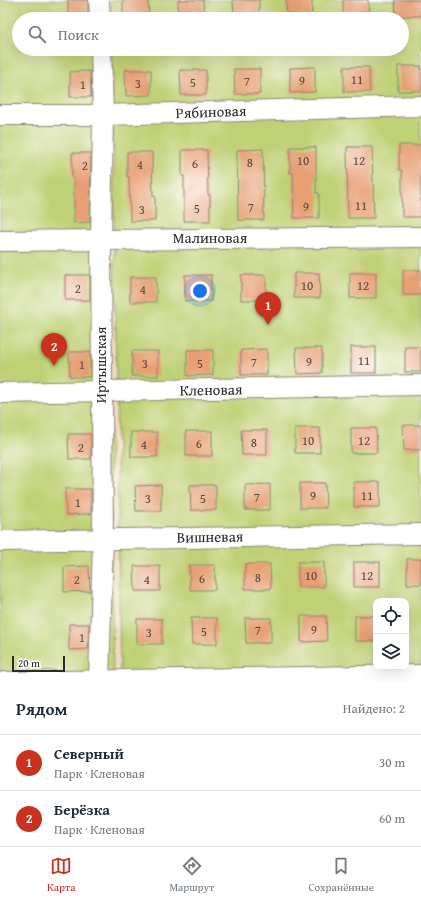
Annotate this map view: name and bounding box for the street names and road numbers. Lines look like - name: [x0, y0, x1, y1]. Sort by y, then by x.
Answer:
- street label: Рябиновая: [175, 100, 247, 123]
- street label: Малиновая: [173, 227, 248, 248]
- street label: Иртышская: [90, 326, 111, 403]
- street label: Кленовая: [179, 378, 243, 401]
- street label: Вишневая: [177, 525, 244, 548]

